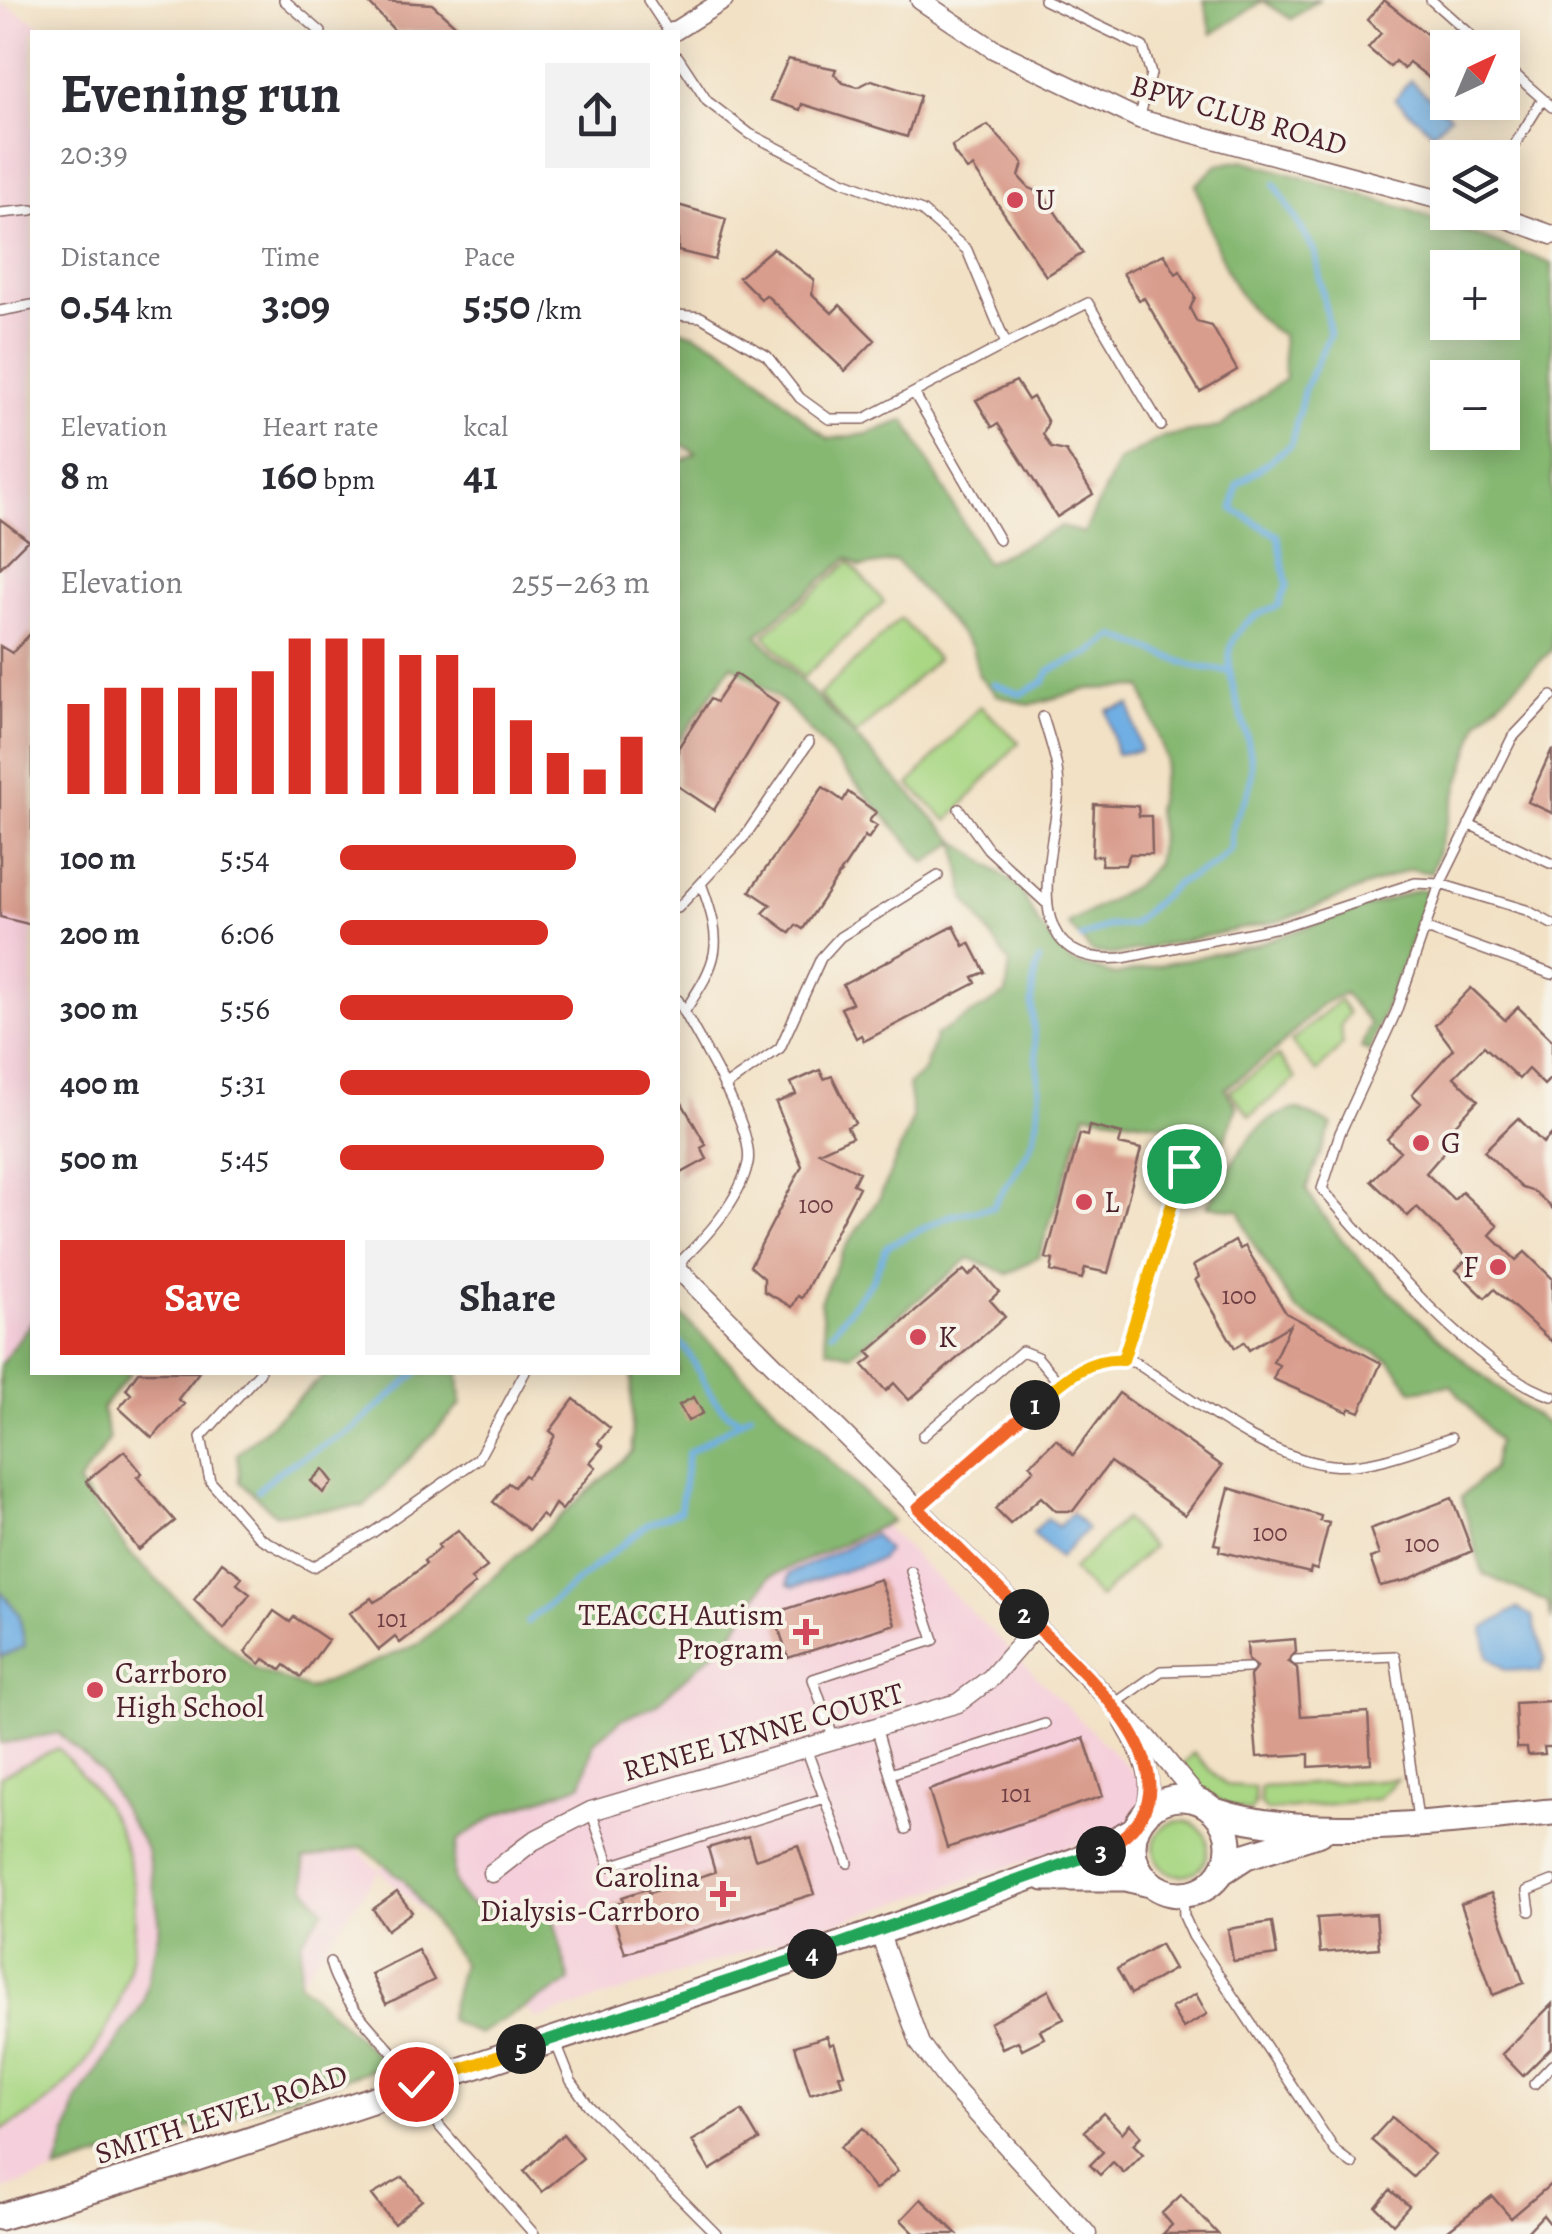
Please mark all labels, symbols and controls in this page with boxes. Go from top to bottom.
north arrow [1430,30,1520,120]
map controls [1430,30,1520,450]
text: Evening run [60,56,341,131]
button: share [545,63,650,168]
street label: BPW CLUB ROAD [1126,65,1352,165]
text: 20:39 [60,131,128,175]
button: layers [1430,140,1520,230]
place label: U [1035,180,1055,220]
marker: U [1004,189,1026,211]
text: Distance [60,238,160,276]
text: Time [262,238,320,276]
text: Pace [463,238,515,276]
button: + [1430,250,1520,340]
text: 0.54 [60,276,130,333]
text: 3:09 [262,276,330,333]
text: 5:50 [463,276,530,333]
text: km [130,291,173,329]
text: /km [530,291,582,329]
button: − [1430,360,1520,450]
text: Elevation [60,408,167,446]
text: Heart rate [262,408,379,446]
text: kcal [463,408,508,446]
text: 8 [60,446,80,503]
text: 160 [262,446,317,503]
text: 41 [463,446,498,503]
text: m [80,461,109,499]
text: bpm [317,461,375,499]
text: Elevation [60,560,183,604]
text: 255–263 m [512,560,650,604]
text: 100 m [60,836,136,880]
text: 5:54 [220,836,270,880]
text: 200 m [60,911,140,955]
text: 6:06 [220,911,274,955]
text: 300 m [60,986,138,1030]
text: 5:56 [220,986,270,1030]
text: 400 m [60,1061,140,1105]
text: 5:31 [220,1061,266,1105]
place label: G [1441,1123,1461,1163]
pin [1142,1124,1227,1209]
marker: G [1410,1132,1432,1154]
text: 500 m [60,1136,138,1180]
text: 5:45 [220,1136,270,1180]
icon: arrive [1157,1139,1212,1194]
place label: L [1104,1182,1120,1222]
house number: 100 [798,1188,834,1222]
marker: L [1073,1191,1095,1213]
button: Save [60,1240,345,1355]
button: Share [365,1240,650,1355]
place label: F [1463,1247,1478,1287]
marker: F [1487,1256,1509,1278]
house number: 100 [1221,1279,1257,1313]
place label: K [938,1317,957,1357]
marker: K [907,1326,929,1348]
pin: 1 [1010,1380,1060,1430]
text: 1 [1030,1386,1040,1424]
house number: 100 [1252,1516,1288,1550]
house number: 100 [1404,1527,1440,1561]
pin: 2 [999,1589,1049,1639]
place label: TEACCH Autism Program [578,1595,784,1669]
text: 2 [1017,1595,1031,1633]
house number: 101 [377,1602,407,1636]
marker: TEACCH Autism Program [793,1619,819,1645]
place label: Carrboro High School [115,1653,264,1727]
street label: RENEE LYNNE COURT [618,1673,909,1791]
marker: Carrboro High School [84,1679,106,1701]
house number: 101 [1001,1777,1031,1811]
pin: 3 [1076,1826,1126,1876]
text: 3 [1095,1832,1107,1870]
place label: Carolina Dialysis-Carrboro [480,1857,700,1931]
marker: Carolina Dialysis-Carrboro [710,1881,736,1907]
pin: 4 [787,1929,837,1979]
text: 4 [805,1935,819,1973]
pin: 5 [496,2024,546,2074]
text: 5 [515,2030,527,2068]
pin [374,2042,459,2127]
street label: SMITH LEVEL ROAD [90,2054,352,2174]
icon: check [389,2057,444,2112]

